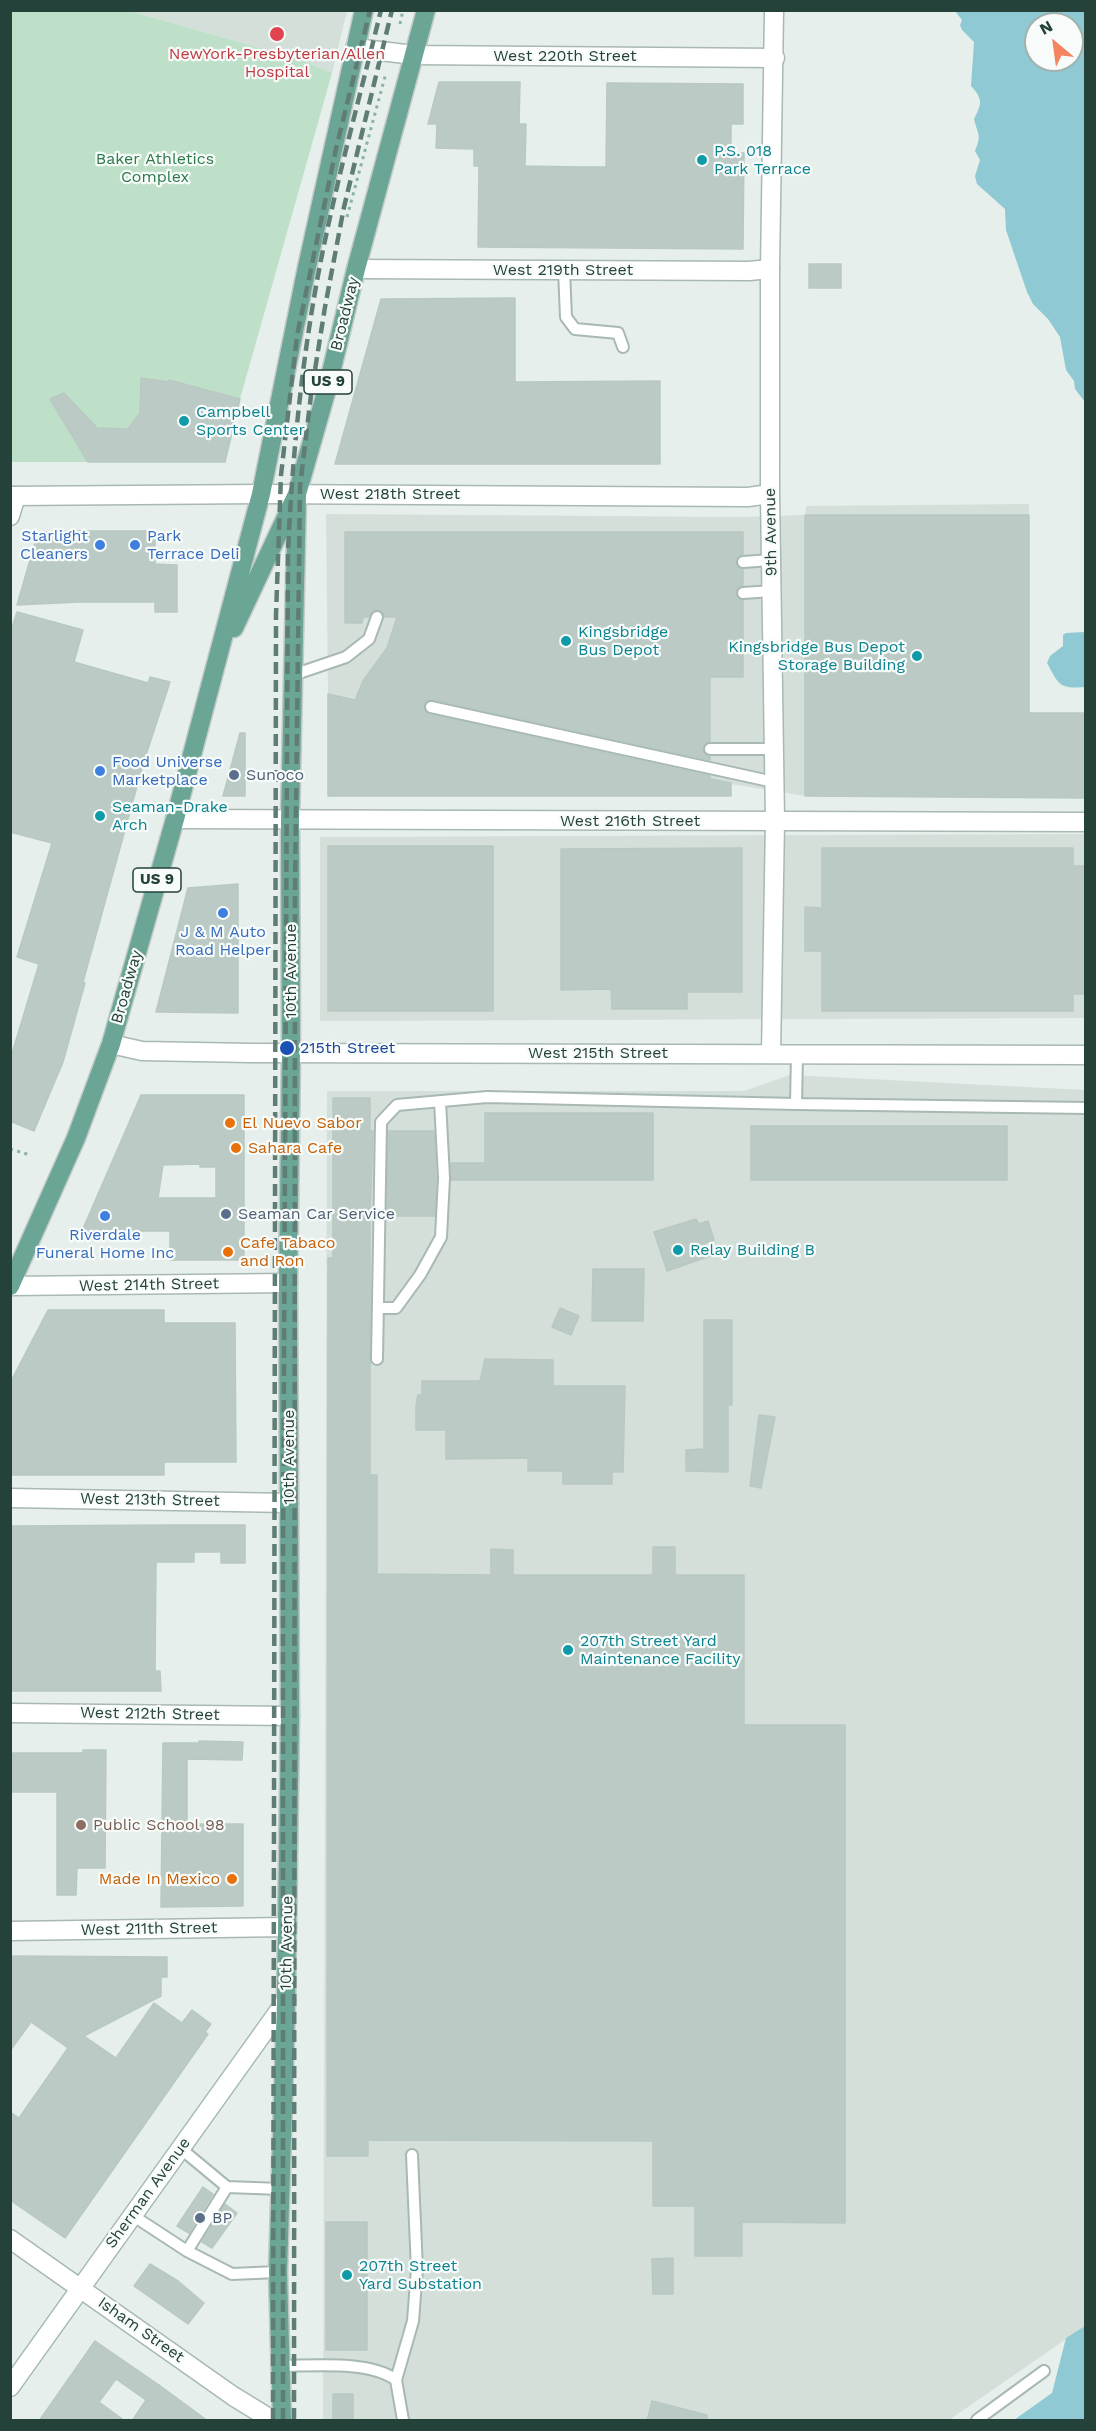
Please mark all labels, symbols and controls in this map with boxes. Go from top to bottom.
north arrow [1024,12,1084,72]
text: N [1036,16,1056,39]
marker: NewYork-Presbyterian/Allen Hospital [268,25,286,43]
place label: NewYork-Presbyterian/Allen Hospital [169,44,385,82]
street label: West 220th Street [493,46,637,66]
place label: P.S. 018 Park Terrace [714,141,811,179]
park label: Baker Athletics Complex [96,149,214,187]
marker: P.S. 018 Park Terrace [695,153,709,167]
street label: West 219th Street [493,260,633,280]
street label: Broadway [327,275,363,353]
road number: US 9 [304,370,352,394]
place label: Campbell Sports Center [196,402,305,440]
marker: Campbell Sports Center [177,414,191,428]
street label: West 218th Street [320,484,460,504]
street label: 9th Avenue [761,488,781,576]
place label: Starlight Cleaners [20,526,88,564]
place label: Park Terrace Deli [147,526,240,564]
marker: Starlight Cleaners [93,538,107,552]
marker: Park Terrace Deli [128,538,142,552]
place label: Kingsbridge Bus Depot [578,622,668,660]
marker: Kingsbridge Bus Depot [559,634,573,648]
place label: Kingsbridge Bus Depot Storage Building [728,637,905,675]
marker: Kingsbridge Bus Depot Storage Building [910,649,924,663]
place label: Food Universe Marketplace [112,752,222,790]
marker: Food Universe Marketplace [93,764,107,778]
place label: Sunoco [246,765,304,785]
marker: Sunoco [227,768,241,782]
place label: Seaman-Drake Arch [112,797,228,835]
marker: Seaman-Drake Arch [93,809,107,823]
street label: West 216th Street [560,811,700,831]
road number: US 9 [133,868,181,892]
marker: J & M Auto Road Helper [216,906,230,920]
place label: J & M Auto Road Helper [175,922,271,960]
street label: 10th Avenue [281,924,301,1018]
street label: Broadway [107,948,147,1026]
place label: 215th Street [300,1038,395,1058]
marker: 215th Street [278,1039,296,1057]
street label: West 215th Street [528,1043,668,1063]
place label: El Nuevo Sabor [242,1113,362,1133]
marker: El Nuevo Sabor [223,1116,237,1130]
place label: Sahara Cafe [248,1138,342,1158]
marker: Sahara Cafe [229,1141,243,1155]
place label: Seaman Car Service [238,1204,395,1224]
marker: Seaman Car Service [219,1207,233,1221]
marker: Riverdale Funeral Home Inc [98,1209,112,1223]
place label: Riverdale Funeral Home Inc [36,1225,174,1263]
place label: Cafe Tabaco and Ron [240,1233,335,1271]
place label: Relay Building B [690,1240,815,1260]
marker: Relay Building B [671,1243,685,1257]
marker: Cafe Tabaco and Ron [221,1245,235,1259]
street label: West 214th Street [79,1274,219,1296]
street label: 10th Avenue [279,1410,299,1504]
street label: West 213th Street [80,1489,220,1511]
place label: 207th Street Yard Maintenance Facility [580,1631,740,1669]
marker: 207th Street Yard Maintenance Facility [561,1643,575,1657]
street label: West 212th Street [80,1703,220,1725]
place label: Public School 98 [93,1815,225,1835]
marker: Public School 98 [74,1818,88,1832]
place label: Made In Mexico [99,1869,220,1889]
marker: Made In Mexico [225,1872,239,1886]
street label: 10th Avenue [277,1895,297,1991]
street label: West 211th Street [80,1918,218,1940]
street label: Sherman Avenue [101,2134,195,2252]
place label: BP [212,2208,232,2228]
marker: BP [193,2211,207,2225]
place label: 207th Street Yard Substation [359,2256,482,2294]
marker: 207th Street Yard Substation [340,2268,354,2282]
street label: Isham Street [94,2293,188,2367]

